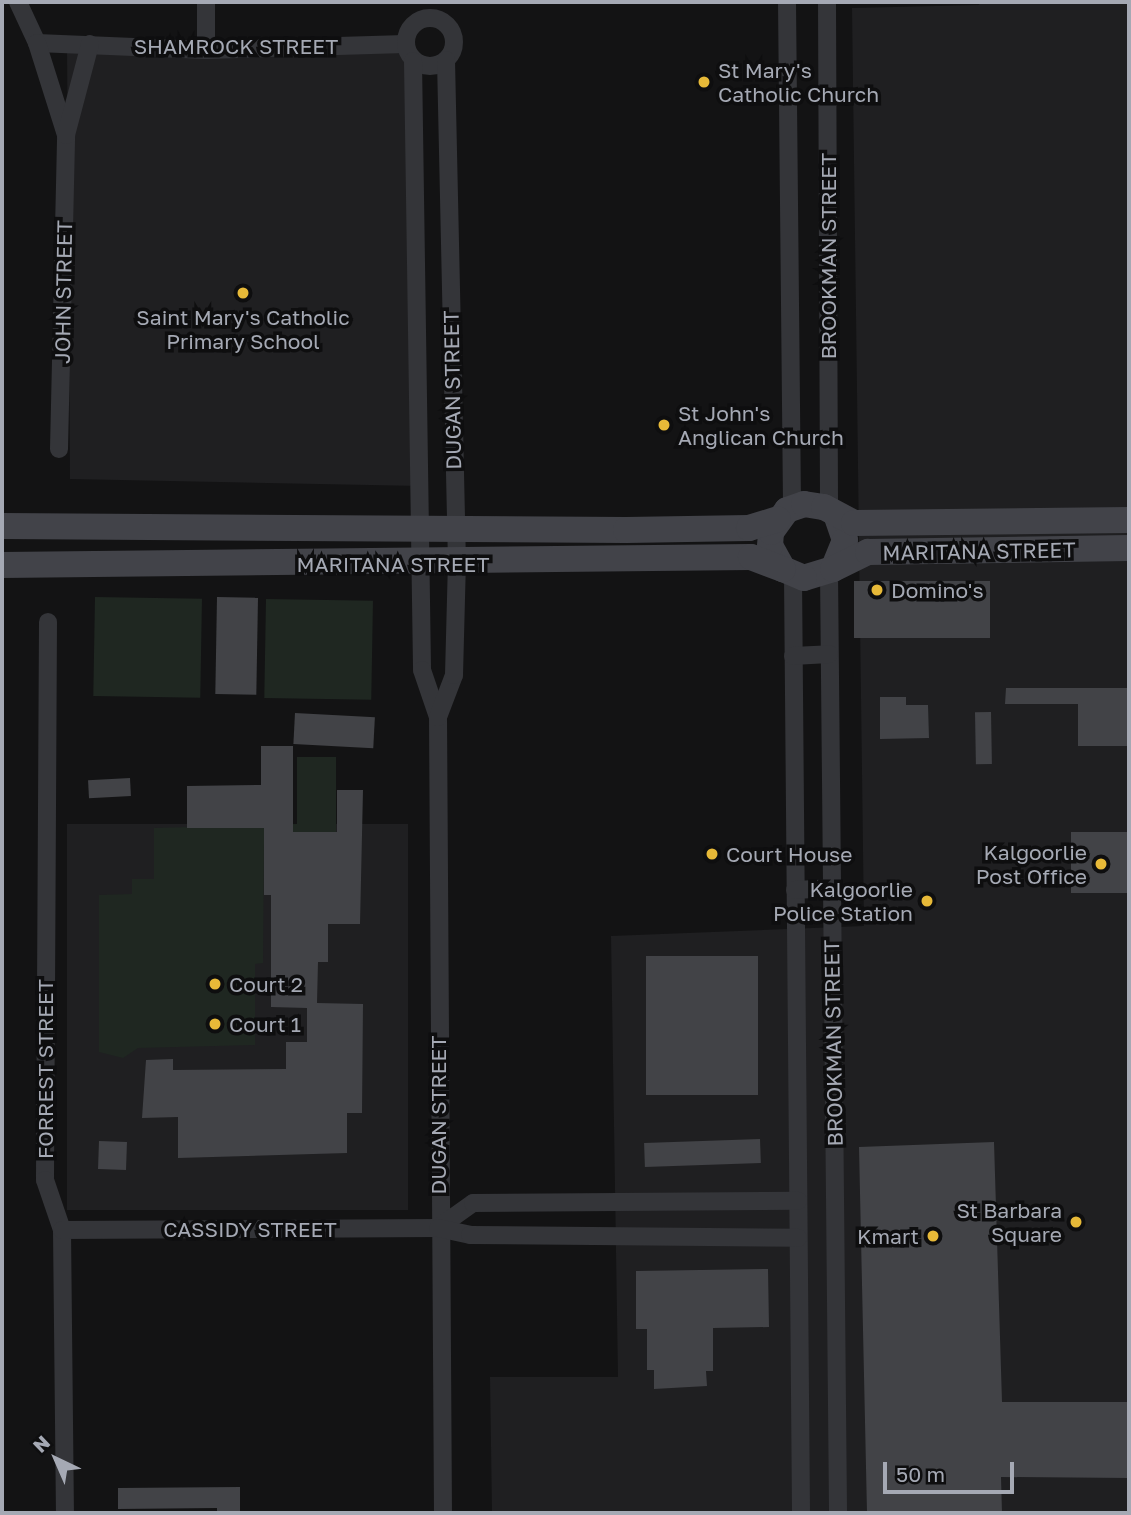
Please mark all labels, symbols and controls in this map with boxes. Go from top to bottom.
street label: SHAMROCK STREET [134,33,338,59]
place label: St Mary's Catholic Church [718,57,879,107]
marker: St Mary's Catholic Church [696,74,712,90]
street label: BROOKMAN STREET [815,153,841,359]
street label: JOHN STREET [49,220,77,364]
marker: Saint Mary's Catholic Primary School [235,285,251,301]
place label: Saint Mary's Catholic Primary School [136,304,350,354]
street label: DUGAN STREET [438,310,466,470]
place label: St John's Anglican Church [678,400,844,450]
marker: St John's Anglican Church [656,417,672,433]
street label: MARITANA STREET [882,537,1076,565]
street label: MARITANA STREET [296,551,490,577]
place label: Domino's [891,577,984,603]
marker: Domino's [869,582,885,598]
place label: Kalgoorlie Post Office [976,839,1087,889]
place label: Court House [726,841,852,867]
marker: Court House [704,846,720,862]
marker: Kalgoorlie Post Office [1093,856,1109,872]
place label: Kalgoorlie Police Station [773,876,913,926]
marker: Kalgoorlie Police Station [919,893,935,909]
street label: BROOKMAN STREET [819,939,847,1147]
place label: Court 2 [229,971,303,997]
marker: Court 2 [207,976,223,992]
street label: FORREST STREET [32,979,58,1159]
place label: Court 1 [229,1011,301,1037]
marker: Court 1 [207,1016,223,1032]
street label: DUGAN STREET [425,1035,451,1195]
place label: St Barbara Square [957,1197,1062,1247]
marker: St Barbara Square [1068,1214,1084,1230]
street label: CASSIDY STREET [163,1216,337,1242]
place label: Kmart [857,1223,919,1249]
marker: Kmart [925,1228,941,1244]
north arrow [21,1424,91,1494]
text: N [28,1430,54,1457]
scale bar [886,1448,1017,1492]
text: 50 m [896,1461,945,1487]

